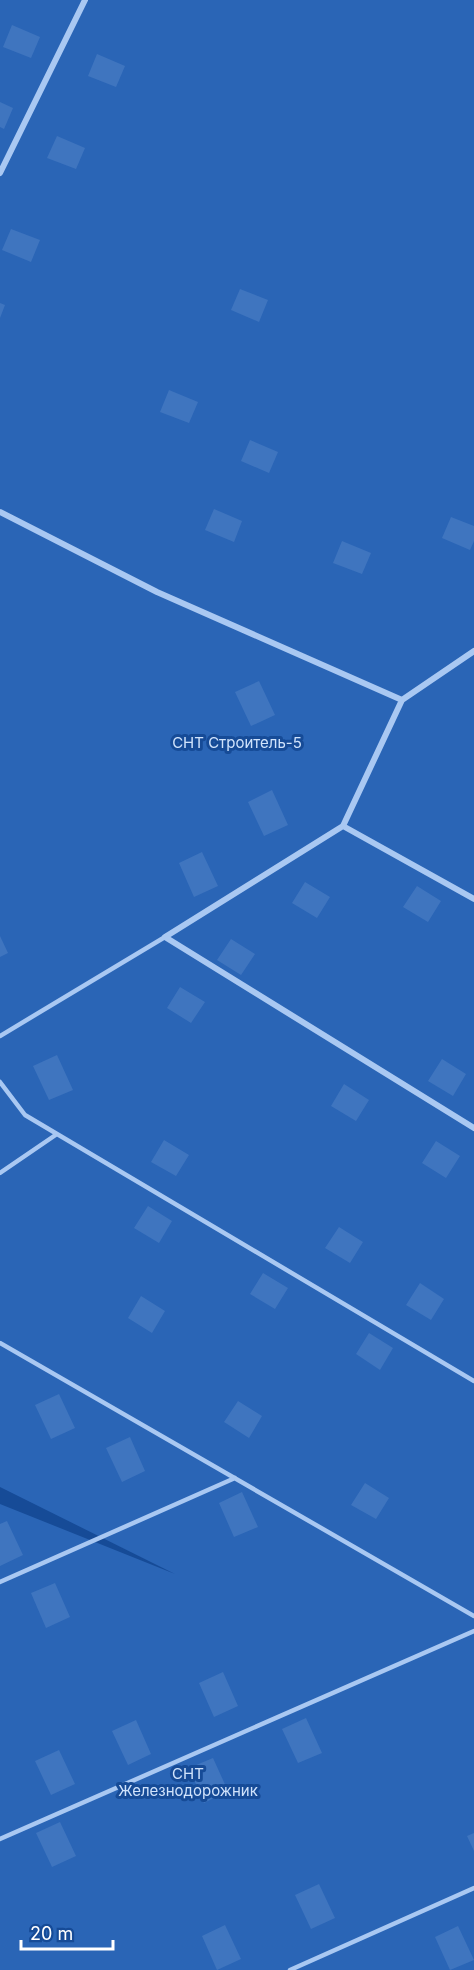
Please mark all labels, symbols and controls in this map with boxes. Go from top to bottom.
park label: СНТ Строитель-5 [172,733,302,752]
park label: СНТ Железнодорожник [118,1764,258,1800]
scale bar [21,1913,112,1951]
text: 20 m [30,1923,73,1944]

